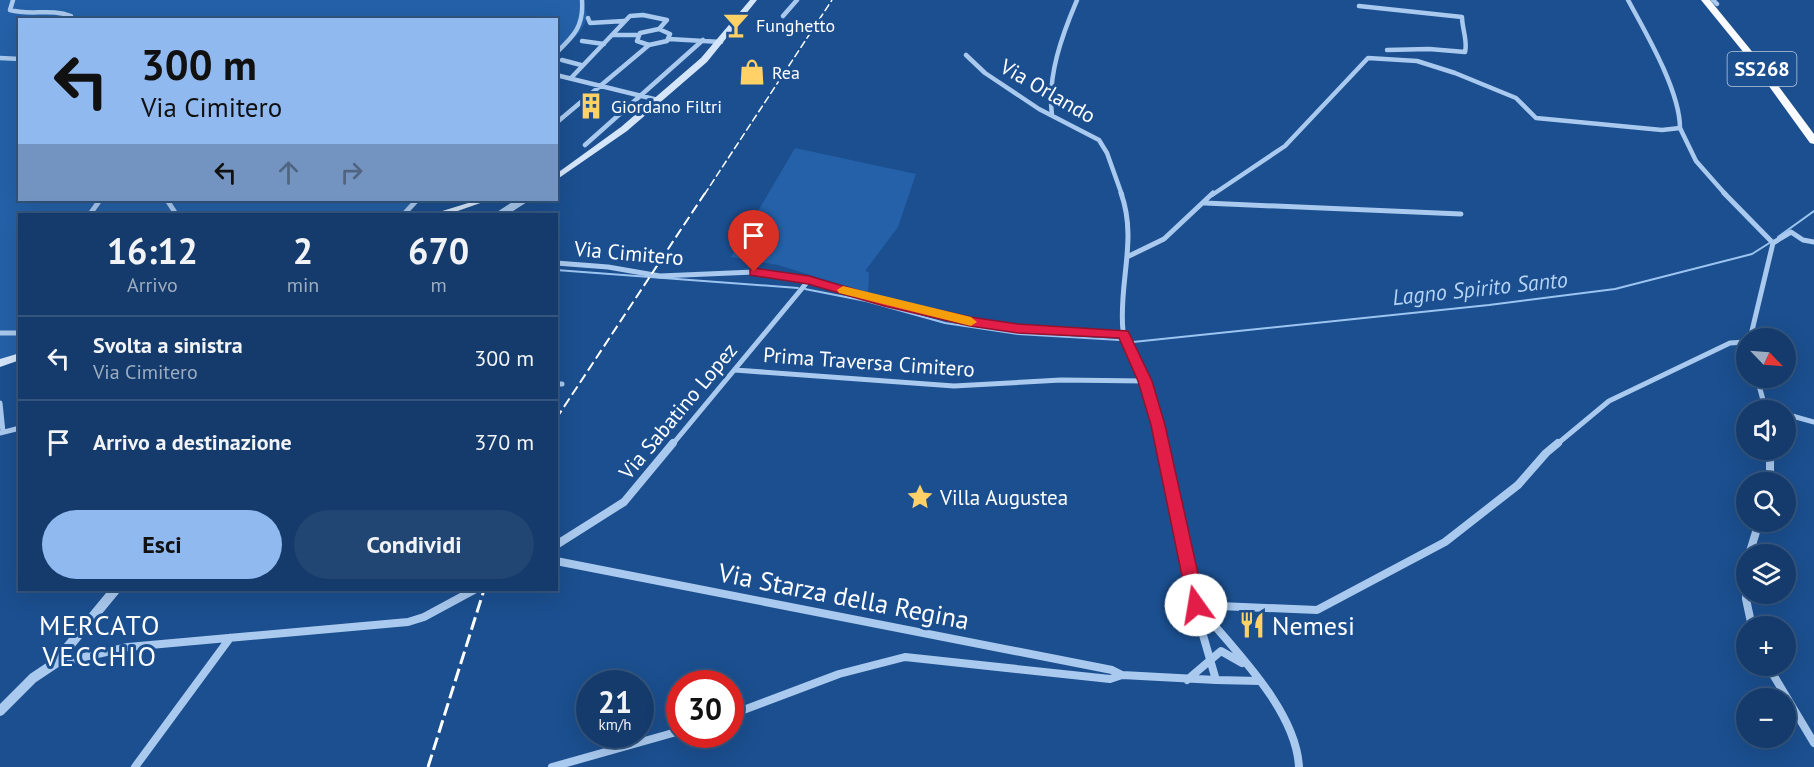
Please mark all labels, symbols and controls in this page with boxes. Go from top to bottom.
bar icon: Funghetto [721,10,751,40]
place label: Funghetto [756,14,835,37]
text: 300 m [141,37,257,92]
icon: left [42,42,120,120]
street label: Via Orlando [995,52,1101,129]
road number: SS268 [1728,52,1796,86]
shop icon: Rea [737,57,767,87]
place label: Rea [772,61,800,84]
text: Via Cimitero [141,90,282,124]
building icon: Giordano Filtri [576,91,606,121]
place label: Giordano Filtri [611,95,722,118]
icon: left [209,156,242,189]
icon: ahead [272,156,305,189]
icon: right [335,156,368,189]
pin [728,210,779,272]
icon: arrive [737,219,770,252]
text: 16:12 [107,227,198,274]
text: 2 [293,227,313,274]
text: 670 [408,227,469,274]
street label: Via Cimitero [572,235,685,271]
water label: Lagno Spirito Santo [1391,265,1569,311]
text: Arrivo [127,272,178,298]
text: min [287,272,319,298]
text: m [431,272,447,298]
north arrow [1736,328,1796,388]
map controls [1736,328,1796,748]
text: Svolta a sinistra [93,331,243,359]
street label: Via Sabatino Lopez [612,337,743,486]
street label: Prima Traversa Cimitero [762,341,976,383]
icon: left [42,342,75,375]
text: 300 m [474,344,534,372]
text: Via Cimitero [93,359,198,385]
button: sound [1736,400,1796,460]
icon: arrive [42,426,75,459]
text: Arrivo a destinazione [93,428,292,456]
text: 370 m [474,428,534,456]
button: search [1736,472,1796,532]
place icon: Villa Augustea [905,482,935,512]
place label: Villa Augustea [939,484,1068,511]
button: Esci [42,510,282,579]
button: Condividi [294,510,534,579]
button: layers [1736,544,1796,604]
street label: Via Starza della Regina [715,555,972,637]
position arrow [1164,573,1228,637]
district label: MERCATO VECCHIO [39,608,161,673]
place label: Nemesi [1272,609,1355,642]
restaurant icon: Nemesi [1237,610,1267,640]
button: + [1736,616,1796,676]
speed limit sign: 30 [666,670,744,748]
text: 21 [598,682,632,721]
button: − [1736,688,1796,748]
text: km/h [599,715,631,734]

